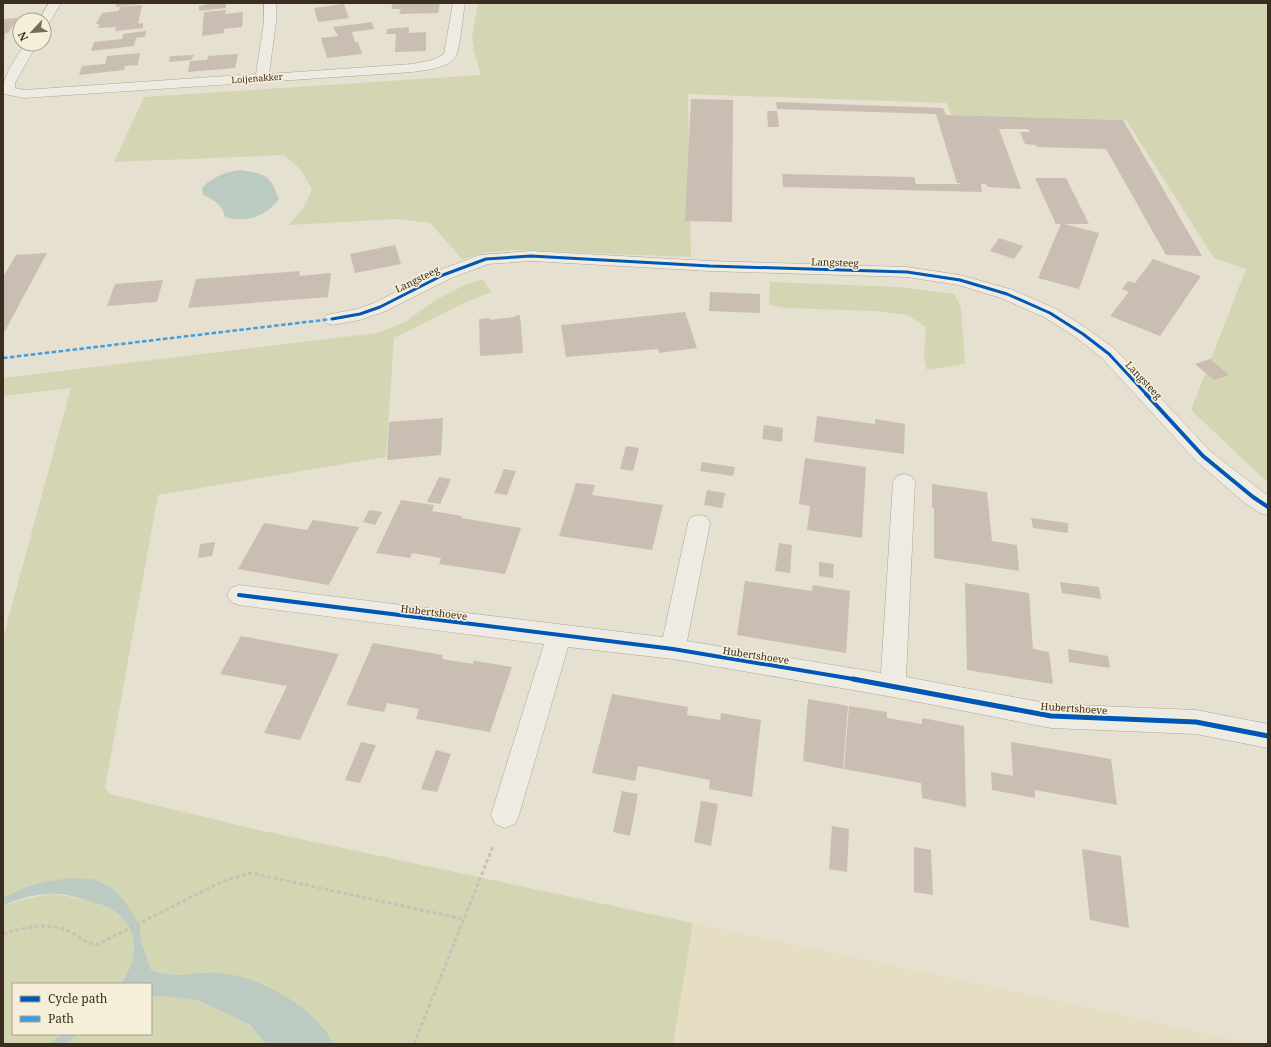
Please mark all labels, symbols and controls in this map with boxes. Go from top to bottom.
north arrow [12,12,52,52]
text: N [14,29,31,44]
street label: Loijenakker [231,70,284,86]
street label: Langsteeg [811,254,860,270]
street label: Langsteeg [392,262,442,296]
street label: Langsteeg [1123,358,1166,403]
street label: Hubertshoeve [400,601,468,623]
street label: Hubertshoeve [722,643,790,667]
street label: Hubertshoeve [1040,699,1108,717]
legend [12,983,152,1035]
text: Cycle path [48,990,108,1007]
text: Path [48,1010,74,1027]

